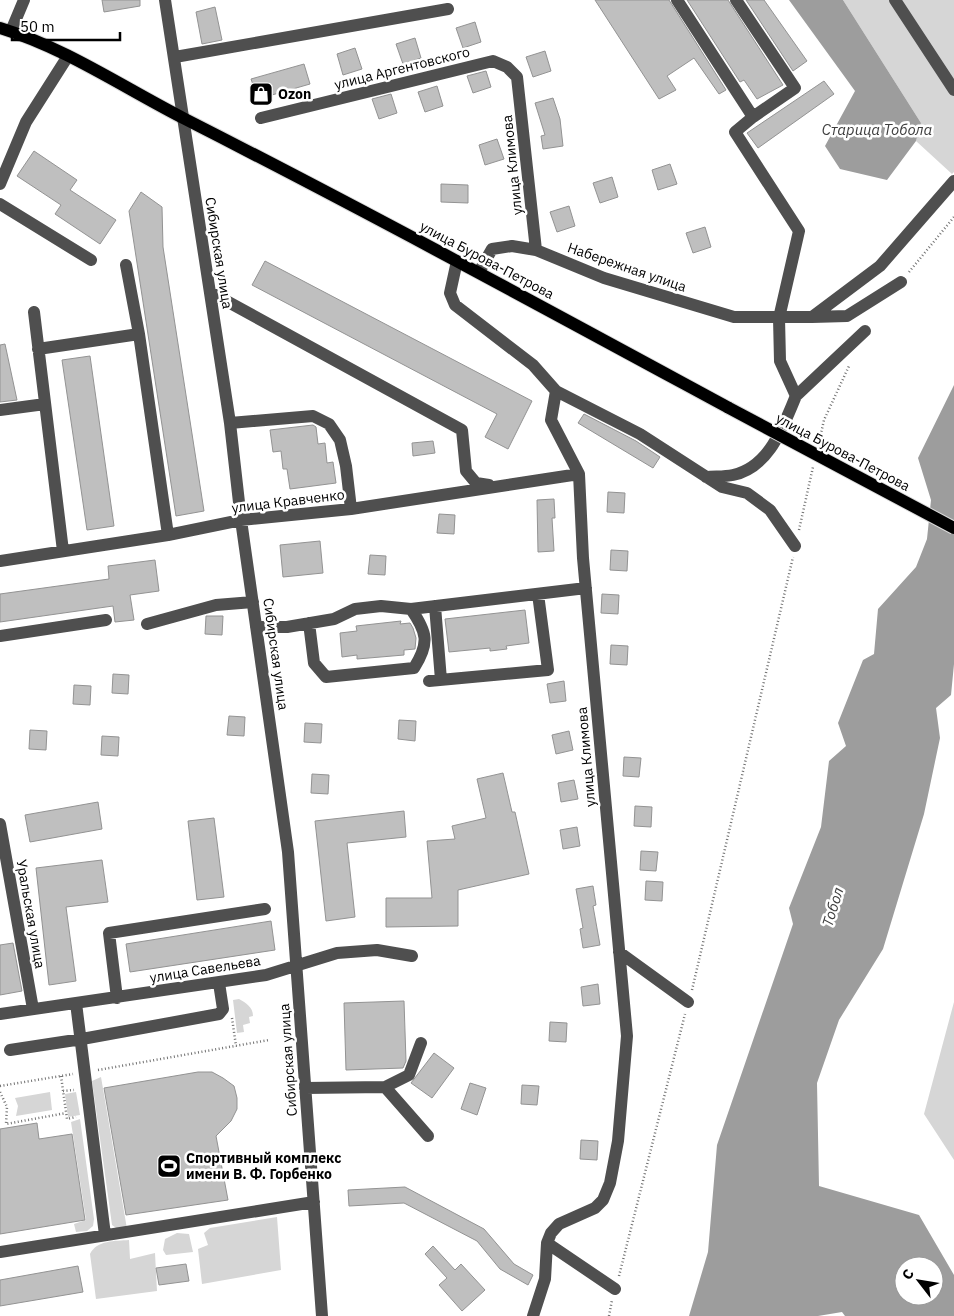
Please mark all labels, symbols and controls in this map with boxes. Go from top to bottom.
scale bar [12,10,120,42]
text: 50 m [20,17,55,36]
street label: улица Аргентовского [332,42,472,94]
shop icon: Ozon [248,81,274,107]
place label: Ozon [278,85,311,103]
street label: улица Климова [498,114,526,216]
water label: Старица Тобола [822,120,933,139]
street label: Сибирская улица [201,196,237,311]
street label: улица Бурова-Петрова [417,217,558,303]
street label: Набережная улица [565,238,689,296]
street label: улица Бурова-Петрова [773,409,914,495]
street label: улица Кравченко [231,485,346,517]
street label: Сибирская улица [259,597,293,712]
street label: улица Климова [573,706,599,808]
street label: Уральская улица [13,858,50,970]
water label: Тобол [818,885,847,929]
street label: улица Савельева [148,951,262,987]
street label: Сибирская улица [275,1003,301,1117]
place label: Спортивный комплекс имени В. Ф. Горбенко [186,1149,341,1183]
sports icon: Спортивный комплекс имени В. Ф. Горбенко [156,1153,182,1179]
north arrow [894,1256,944,1306]
text: С [898,1266,918,1283]

